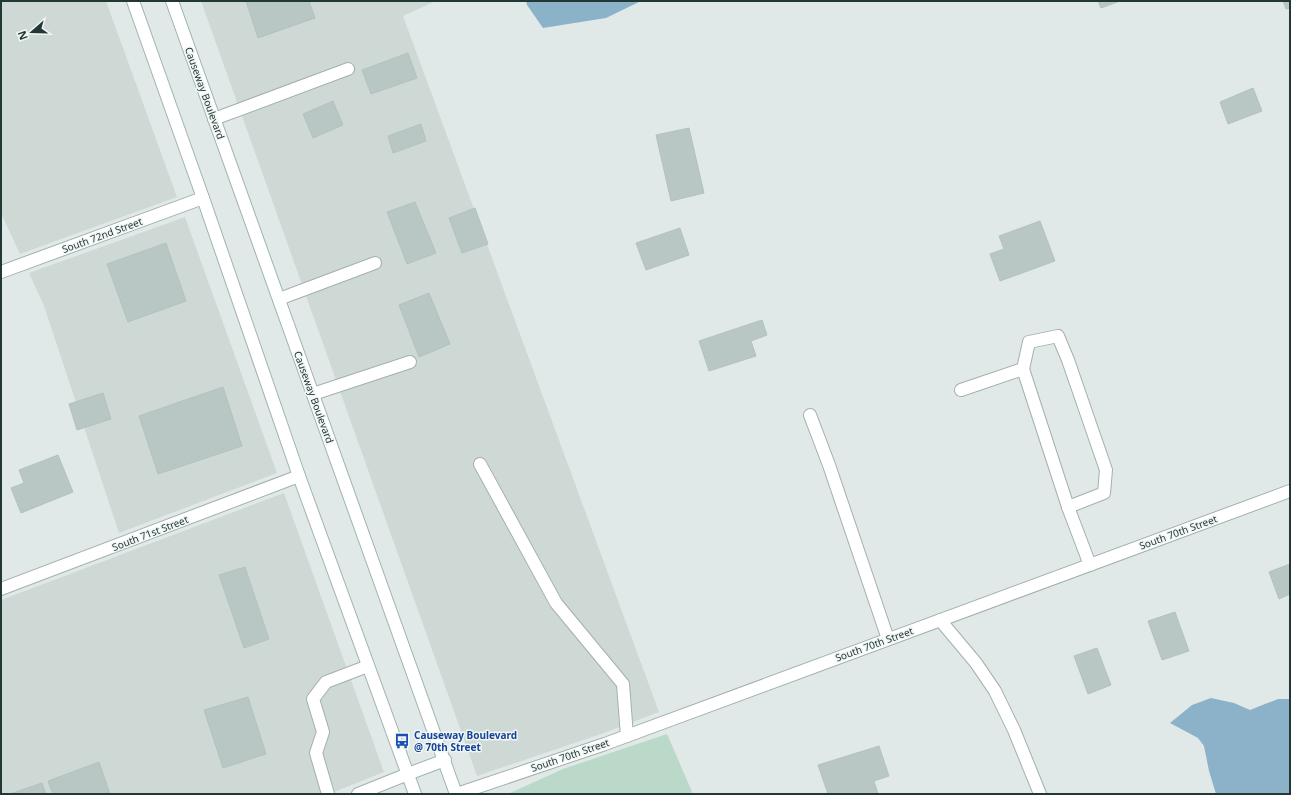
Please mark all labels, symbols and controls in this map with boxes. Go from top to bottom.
north arrow [12,12,52,52]
text: N [14,29,31,42]
street label: Causeway Boulevard [182,45,228,141]
street label: South 72nd Street [60,214,144,256]
street label: Causeway Boulevard [291,349,337,445]
street label: South 70th Street [1137,511,1219,553]
street label: South 71st Street [110,512,190,554]
street label: South 70th Street [833,623,915,665]
place label: Causeway Boulevard @ 70th Street [414,728,517,754]
bus stop icon: Causeway Boulevard @ 70th Street [393,732,411,750]
street label: South 70th Street [529,735,611,775]

